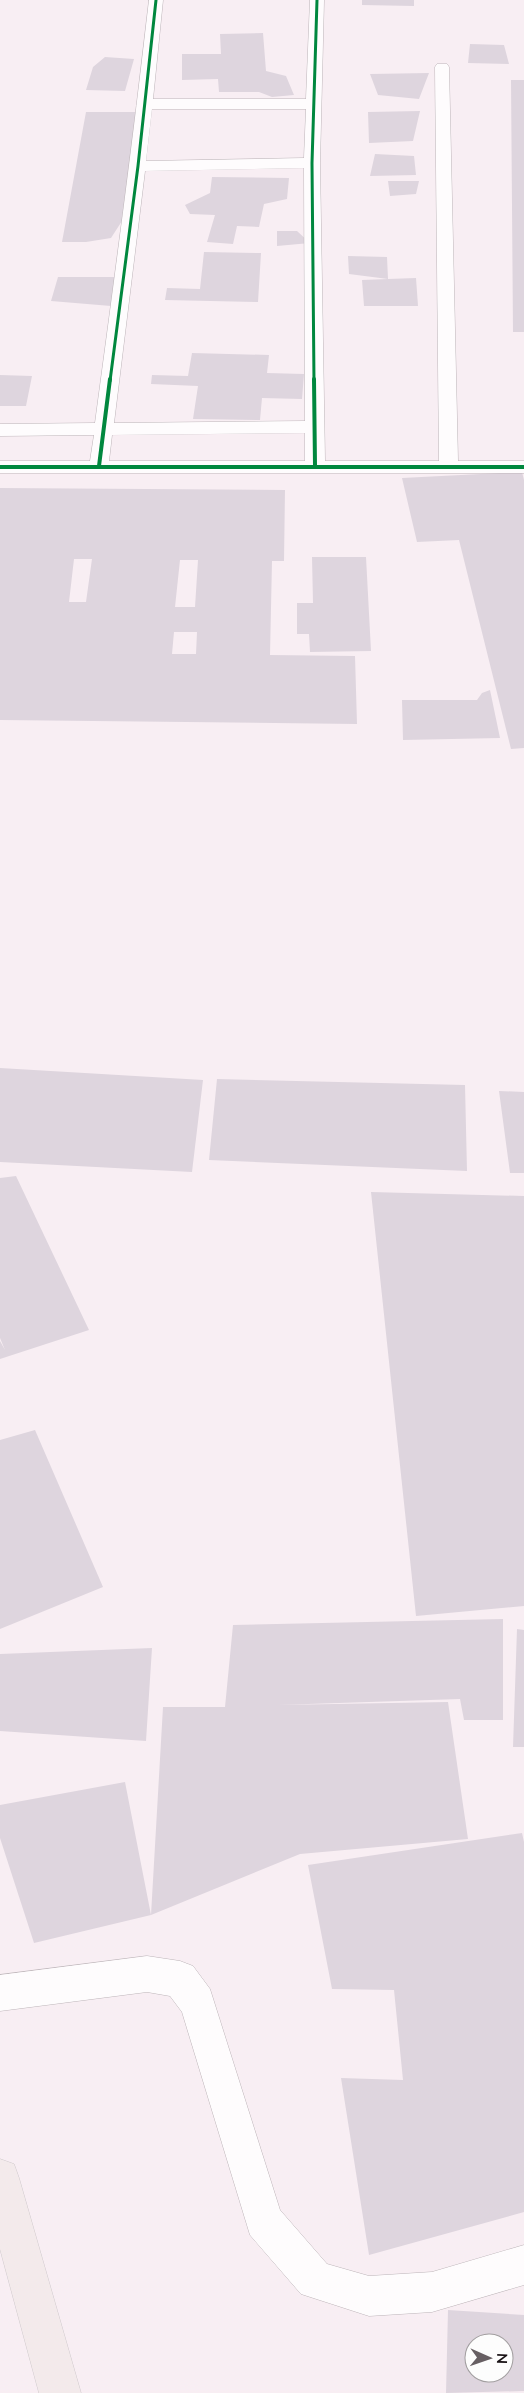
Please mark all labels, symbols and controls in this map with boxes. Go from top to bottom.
north arrow [464,2333,514,2383]
text: N [494,2353,511,2364]

